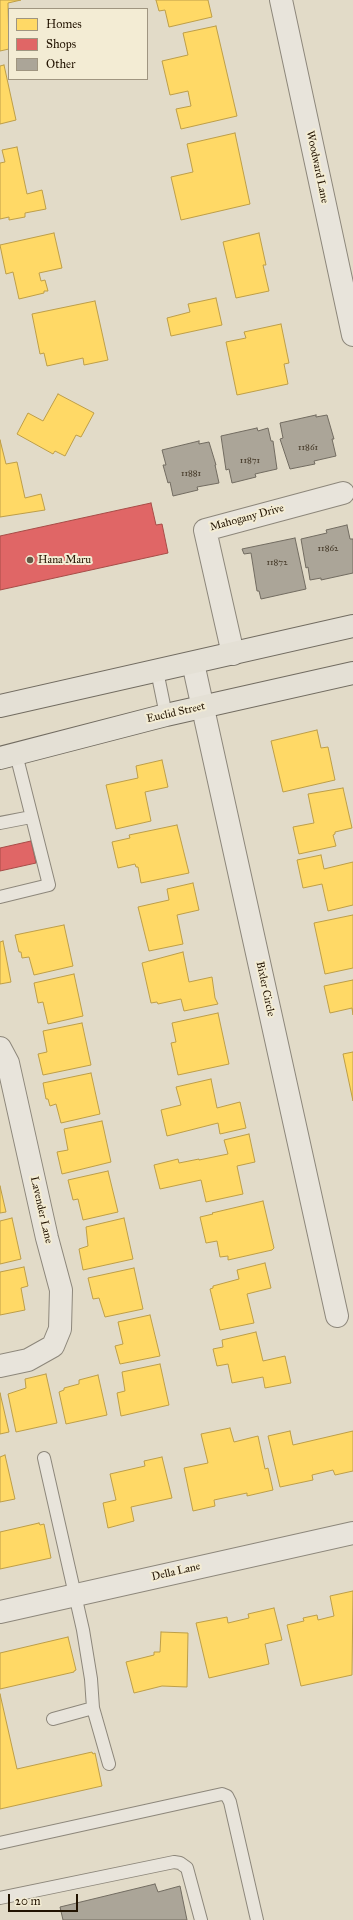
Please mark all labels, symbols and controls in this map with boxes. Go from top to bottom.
legend [8,8,148,80]
text: Homes [46,17,82,31]
text: Shops [46,37,76,51]
text: Other [46,57,76,71]
street label: Woodward Lane [303,130,331,204]
house number: 11861 [298,443,318,453]
house number: 11871 [240,456,260,466]
house number: 11881 [181,469,201,479]
street label: Mahogany Drive [209,502,285,534]
house number: 11862 [318,544,338,554]
place label: Hana Maru [38,553,91,567]
marker: Hana Maru [25,555,35,565]
house number: 11872 [266,558,288,568]
street label: Euclid Street [146,700,206,726]
street label: Bixler Circle [253,960,277,1018]
street label: Lavender Lane [27,1175,55,1245]
street label: Della Lane [150,1560,202,1584]
scale bar [10,1886,80,1912]
text: 20 m [15,1894,41,1908]

